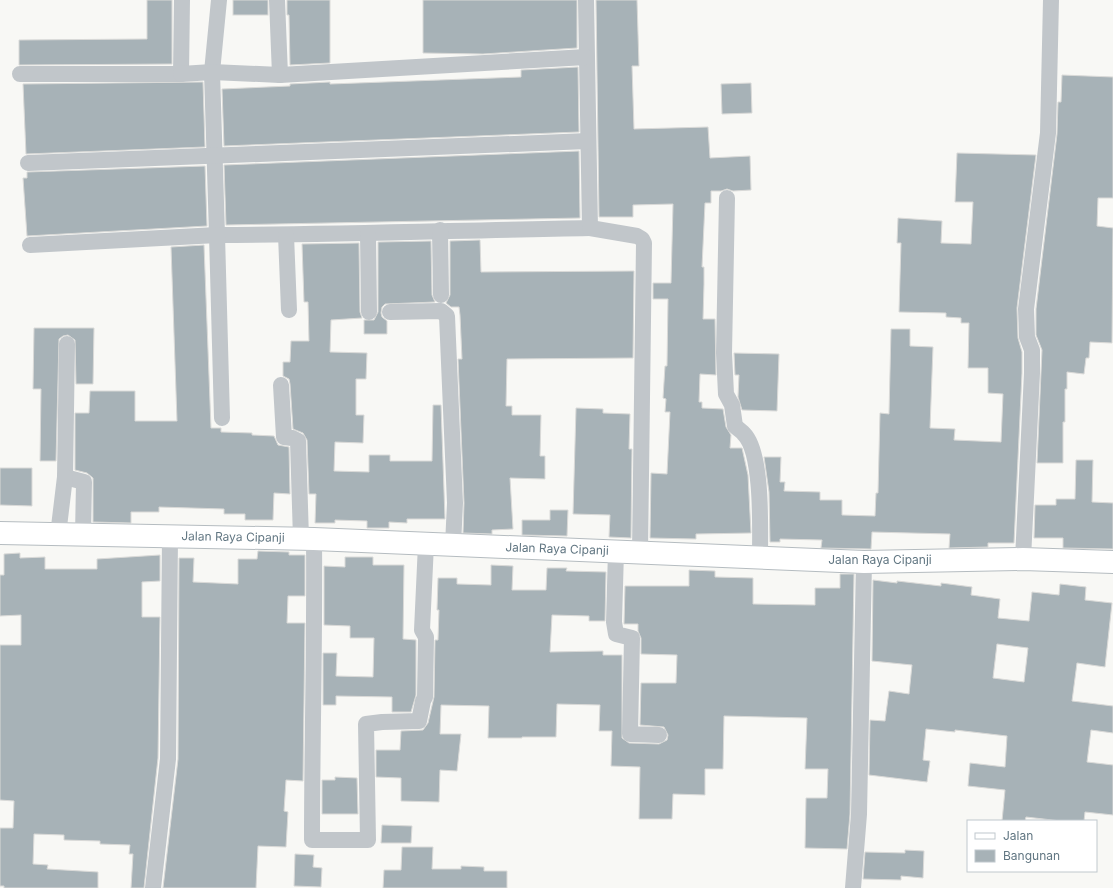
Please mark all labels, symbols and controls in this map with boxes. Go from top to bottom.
street label: Jalan Raya Cipanji [181,528,285,545]
street label: Jalan Raya Cipanji [505,539,609,558]
street label: Jalan Raya Cipanji [828,552,932,567]
legend [967,820,1097,872]
text: Jalan [1003,828,1033,843]
text: Bangunan [1003,848,1060,863]

